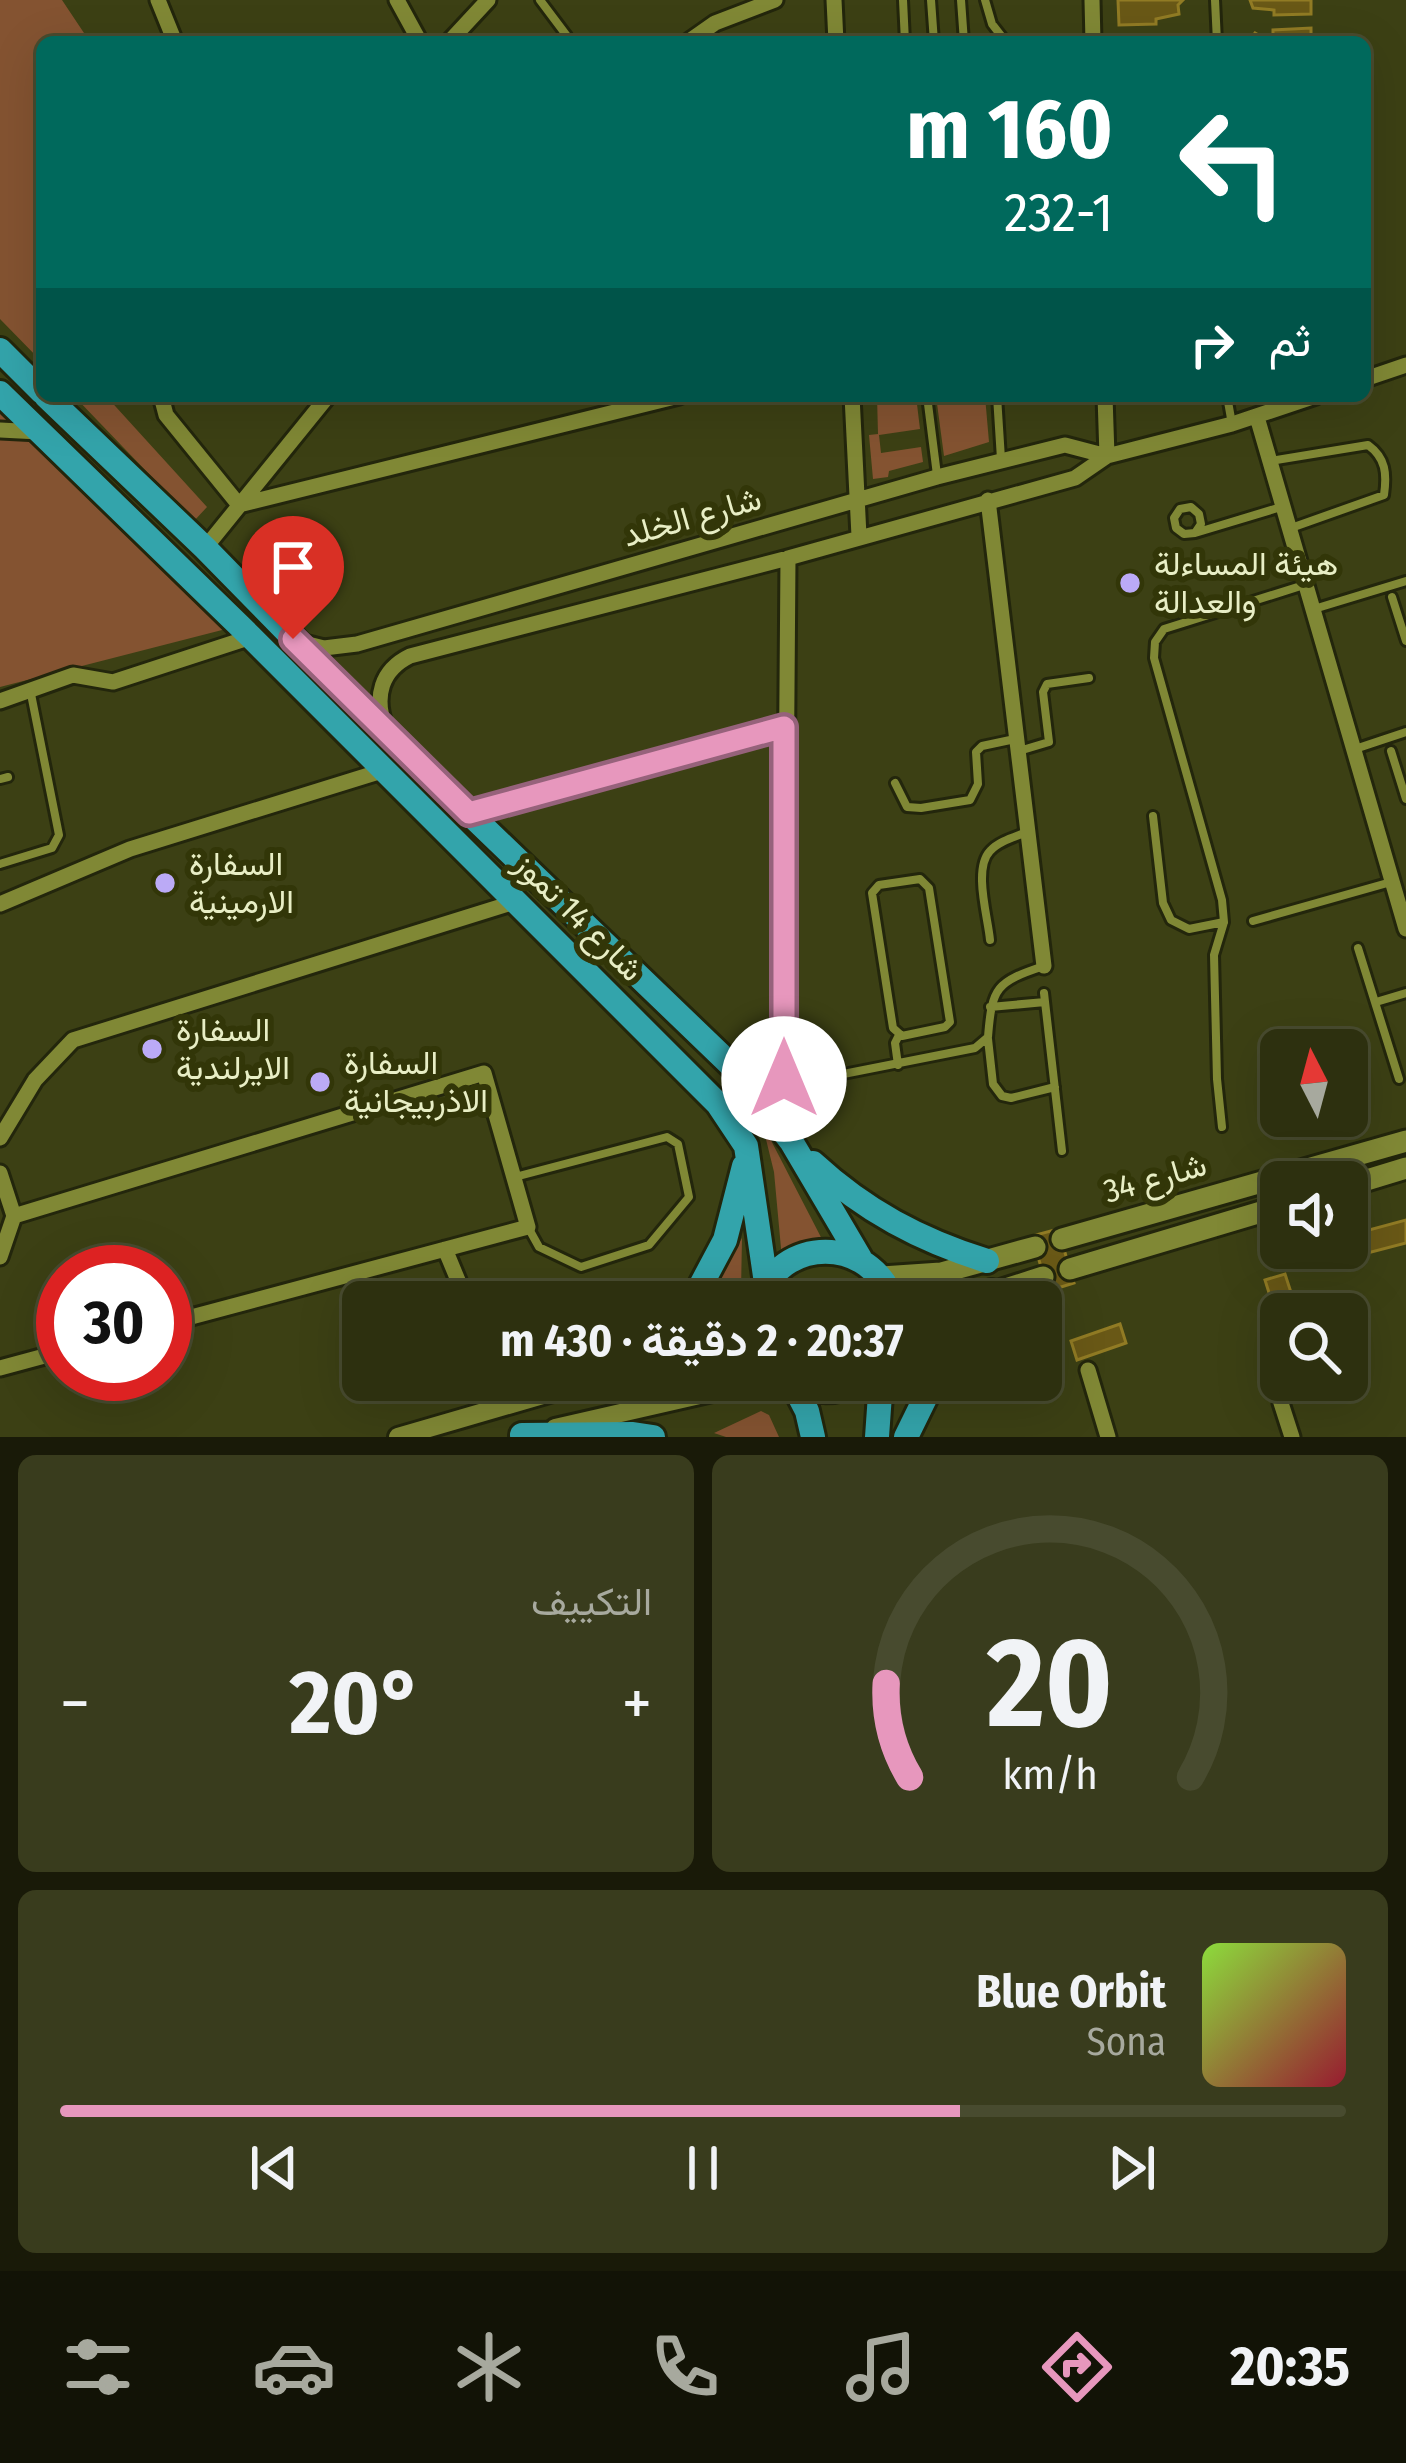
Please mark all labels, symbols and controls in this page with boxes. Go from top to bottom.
text: 160 m [906,79,1113,180]
icon: left [1155,84,1311,240]
text: 232-1 [1004,181,1113,245]
icon: right [1179,312,1245,378]
text: ثم [1269,314,1311,368]
street label: شارع الخلد [618,478,766,558]
pin [242,516,344,639]
icon: arrive [260,534,326,600]
place label: هيئة المساءلة والعدالة [1154,544,1338,622]
marker: هيئة المساءلة والعدالة [1117,570,1143,596]
place label: السفارة الارمينية [189,844,294,922]
street label: شارع 14 تموز [504,844,652,991]
marker: السفارة الارمينية [152,870,178,896]
place label: السفارة الايرلندية [176,1010,290,1088]
position arrow [721,1016,847,1142]
north arrow [1260,1029,1368,1137]
map controls [1260,1029,1368,1401]
marker: السفارة الايرلندية [139,1036,165,1062]
place label: السفارة الاذربيجانية [344,1043,488,1121]
marker: السفارة الاذربيجانية [307,1069,333,1095]
street label: شارع 34 [1099,1144,1211,1214]
button: sound [1260,1161,1368,1269]
speed limit sign: 30 [36,1245,192,1401]
button: search [1260,1293,1368,1401]
text: 20:37 · 2 دقيقة · 430 m [500,1314,904,1368]
text: التكييف [531,1579,652,1625]
text: 20 [986,1609,1113,1759]
text: 20° [289,1649,422,1757]
text: − [60,1664,90,1743]
text: + [622,1664,652,1743]
text: km/h [1002,1748,1098,1799]
text: Blue Orbit [976,1965,1166,2019]
text: Sona [1086,2019,1166,2065]
icon: previous [241,2135,307,2201]
icon: pause [670,2135,736,2201]
icon: next [1099,2135,1165,2201]
icon: filters [56,2325,140,2409]
icon: car [252,2325,336,2409]
icon: climate [447,2325,531,2409]
icon: phone [643,2325,727,2409]
icon: music [839,2325,923,2409]
icon: directions [1035,2325,1119,2409]
text: 20:35 [1230,2335,1350,2399]

